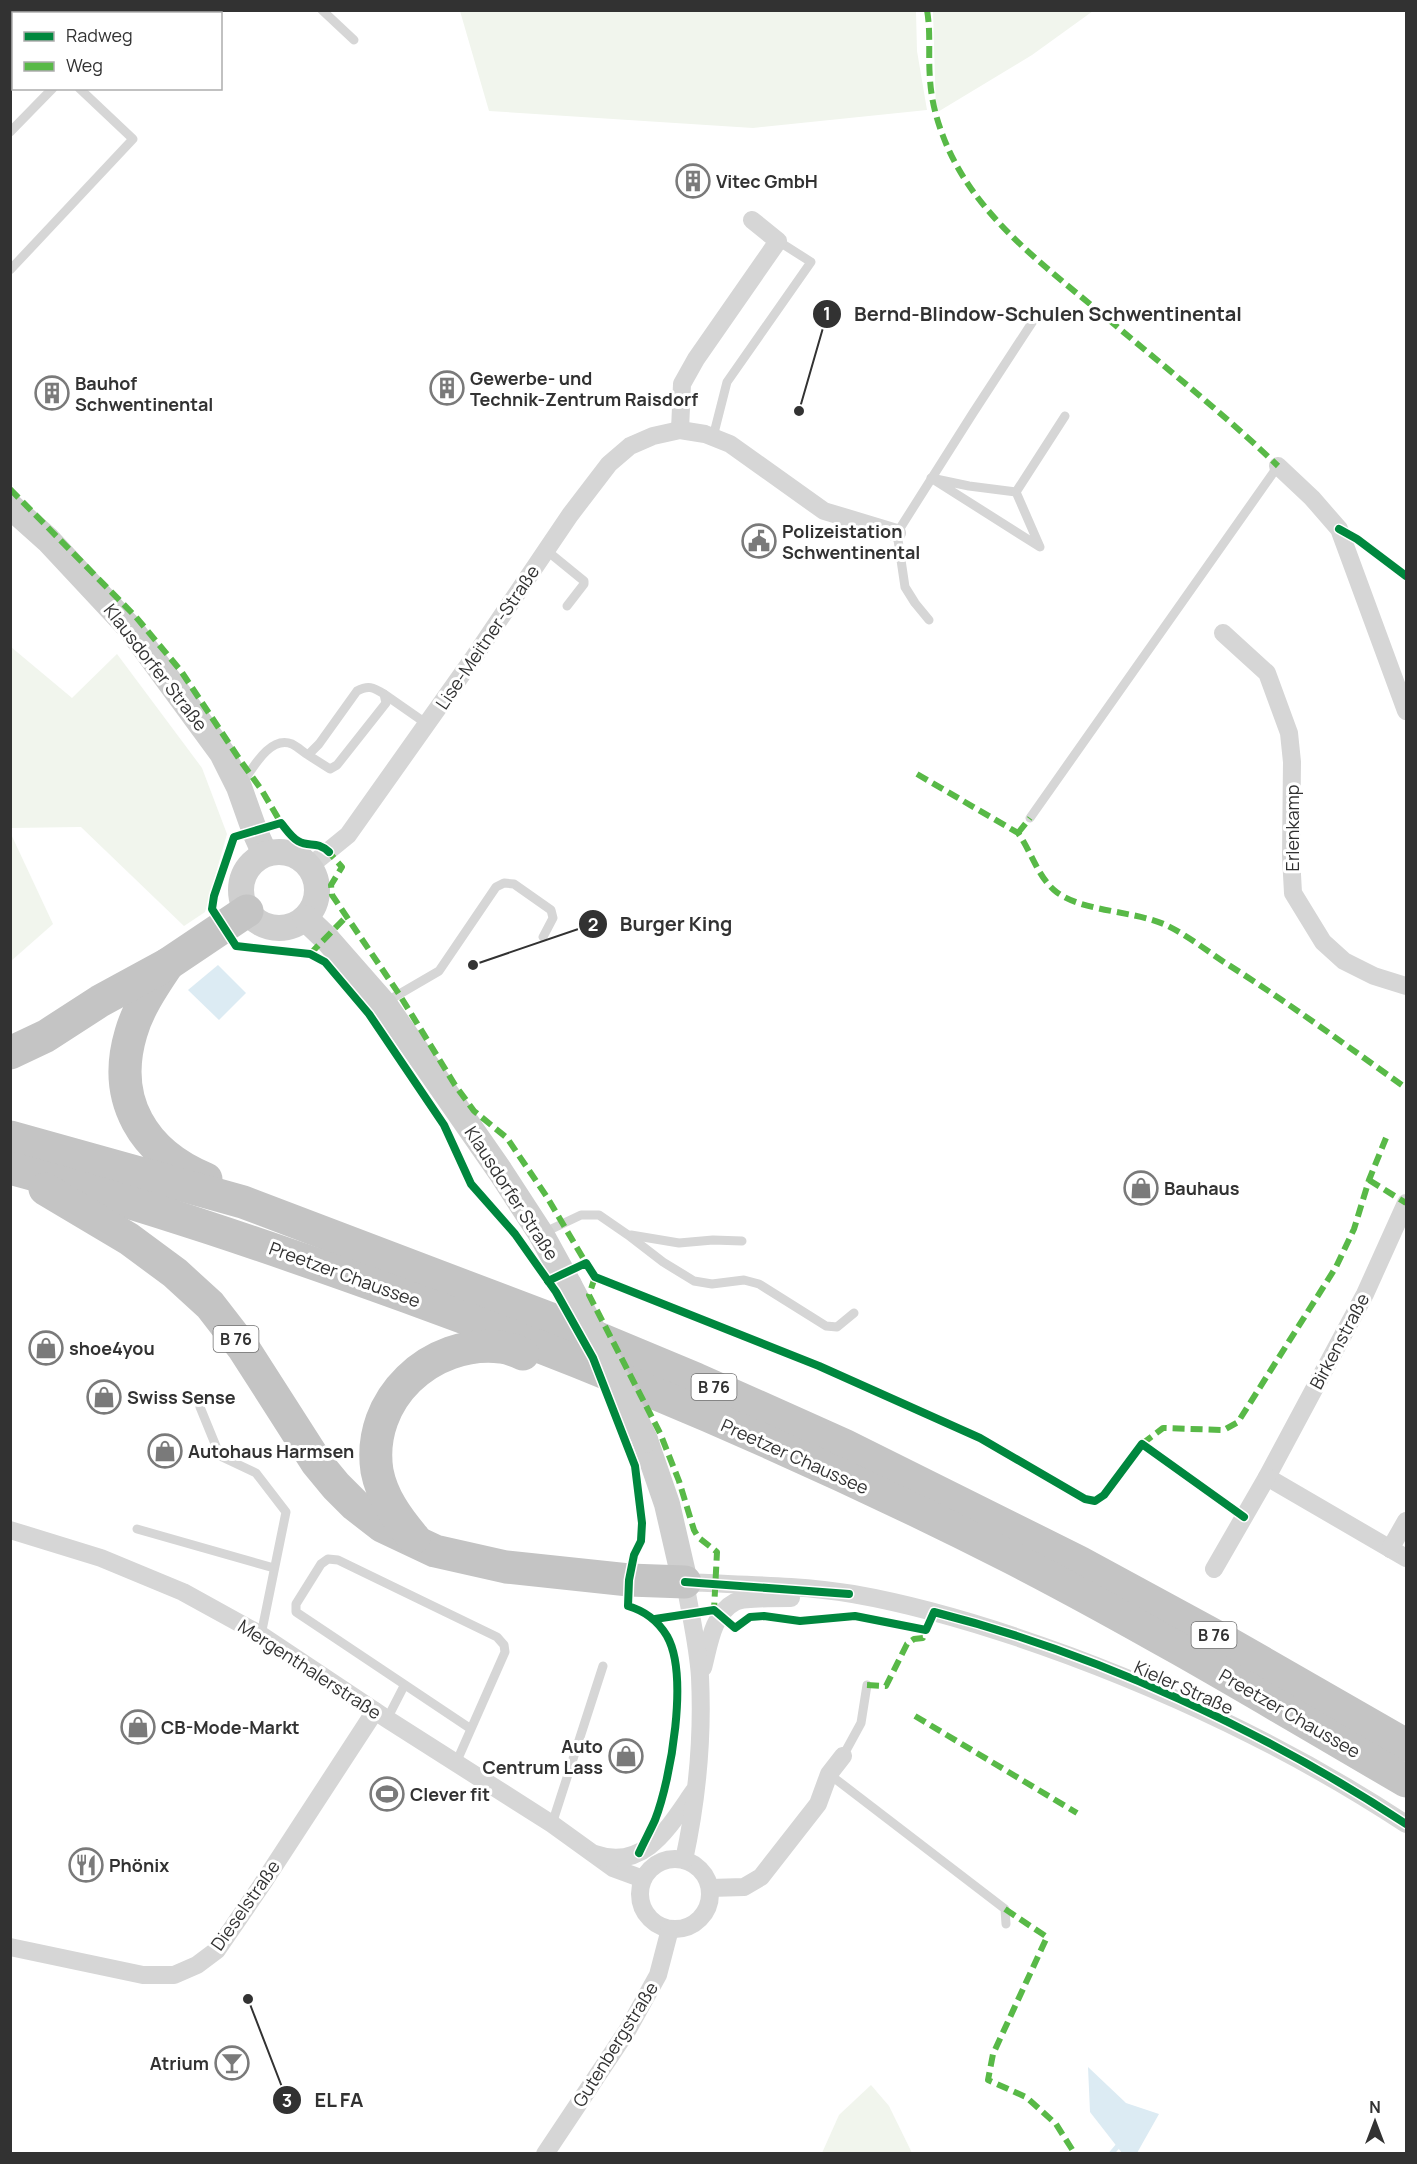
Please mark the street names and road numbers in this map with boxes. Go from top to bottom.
street label: Lise-Meitner-Straße [430,560,544,714]
street label: Klausdorfer Straße [99,598,213,736]
street label: Erlenkamp [1280,785,1304,871]
street label: Klausdorfer Straße [460,1121,564,1265]
street label: Preetzer Chaussee [266,1236,424,1312]
street label: Birkenstraße [1304,1289,1374,1393]
road number: B 76 [214,1326,258,1352]
road number: B 76 [692,1374,736,1400]
street label: Preetzer Chaussee [717,1413,873,1499]
street label: Mergenthalerstraße [234,1614,386,1724]
road number: B 76 [1192,1622,1236,1648]
street label: Kieler Straße [1131,1654,1237,1720]
street label: Preetzer Chaussee [1215,1663,1365,1763]
street label: Dieselstraße [205,1855,285,1955]
street label: Gutenbergstraße [567,1977,663,2111]

